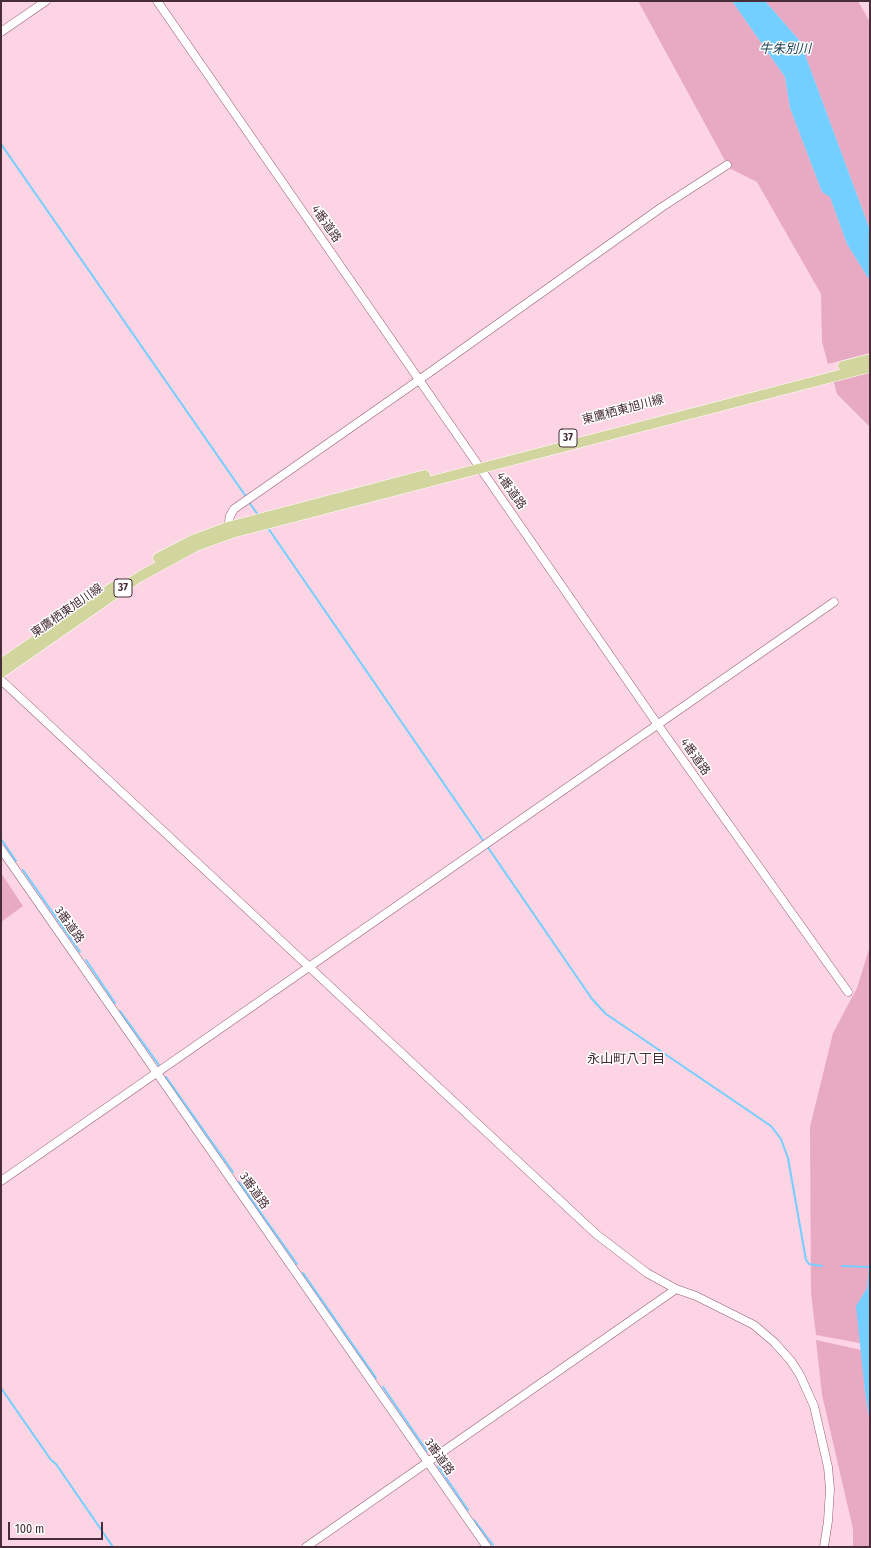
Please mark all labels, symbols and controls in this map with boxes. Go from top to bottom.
water label: 牛朱別川 [759,41,811,57]
street label: 4番道路 [308,203,344,245]
street label: 東鷹栖東旭川線 [581,392,665,428]
road number: 37 [559,429,577,447]
street label: 4番道路 [493,470,529,512]
road number: 37 [114,579,132,597]
street label: 東鷹栖東旭川線 [28,581,106,641]
street label: 4番道路 [677,736,713,778]
street label: 3番道路 [51,904,87,946]
district label: 永山町八丁目 [587,1051,665,1067]
street label: 3番道路 [236,1170,272,1212]
street label: 3番道路 [421,1436,457,1478]
scale bar [10,1514,105,1540]
text: 100 m [15,1522,44,1536]

